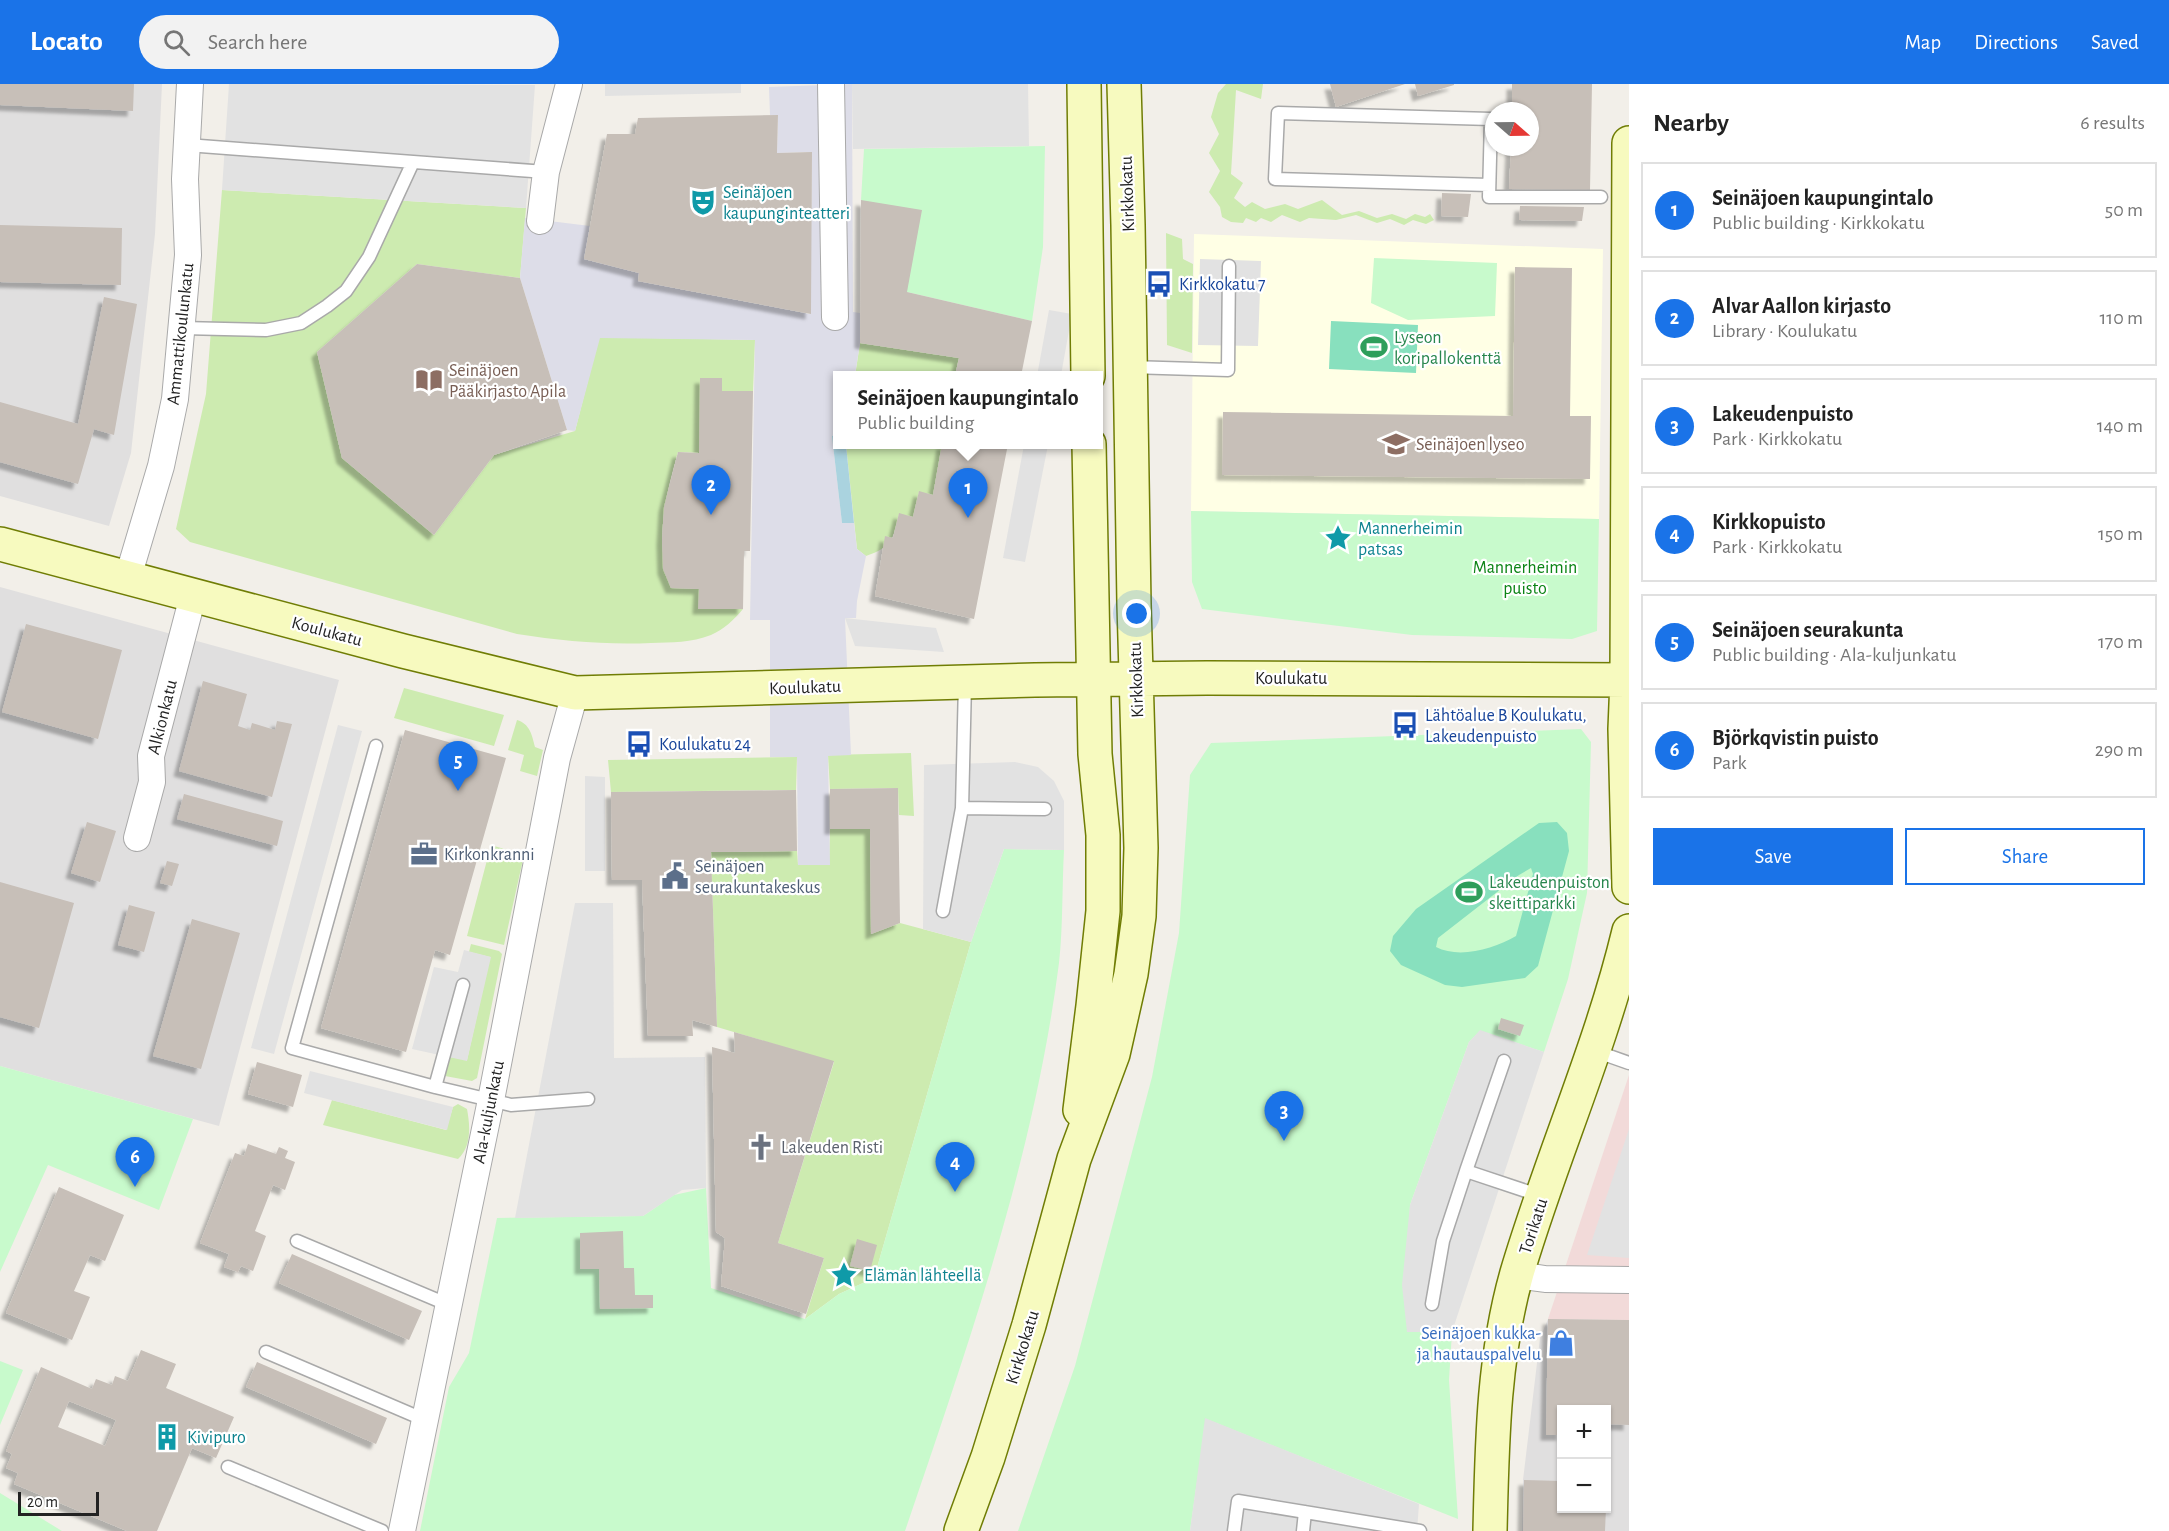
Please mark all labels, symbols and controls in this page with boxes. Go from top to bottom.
search box [139,15,559,69]
icon: search [160,26,193,59]
text: Locato [30,28,103,56]
text: Search here [208,31,307,53]
text: Map [1905,32,1941,53]
text: Directions [1974,32,2058,53]
text: Saved [2091,32,2139,53]
north arrow [1485,102,1539,156]
text: Nearby [1653,110,1729,136]
text: 6 results [2080,113,2145,133]
street label: Kirkkokatu [1118,156,1138,232]
place label: Seinäjoen kaupunginteatteri [723,184,850,223]
theatre icon: Seinäjoen kaupunginteatteri [688,187,718,217]
text: Seinäjoen kaupungintalo [1712,187,1933,209]
text: 1 [1671,200,1678,220]
text: 50 m [2105,200,2143,220]
text: Public building · Kirkkokatu [1712,213,1925,233]
street label: Ammattikoulunkatu [165,262,197,406]
bus stop icon: Kirkkokatu 7 [1144,269,1174,299]
place label: Kirkkokatu 7 [1179,276,1266,294]
text: Alvar Aallon kirjasto [1712,295,1891,317]
text: 2 [1670,308,1679,328]
text: 110 m [2099,308,2143,328]
text: Library · Koulukatu [1712,321,1857,341]
place label: Lyseon koripallokenttä [1394,329,1501,368]
sports icon: Lyseon koripallokenttä [1359,332,1389,362]
place label: Seinäjoen Pääkirjasto Apila [449,362,566,401]
library icon: Seinäjoen Pääkirjasto Apila [414,365,444,395]
popup [833,371,1103,449]
text: Seinäjoen kaupungintalo [857,387,1079,409]
text: Lakeudenpuisto [1712,403,1853,425]
text: Public building [857,413,974,433]
text: 3 [1670,416,1679,436]
text: 140 m [2097,416,2143,436]
school or university icon: Seinäjoen lyseo [1381,429,1411,459]
text: Park · Kirkkokatu [1712,429,1842,449]
place label: Seinäjoen lyseo [1416,436,1525,454]
pin: 2 [692,466,730,515]
pin: 1 [948,468,988,518]
text: Kirkkopuisto [1712,511,1826,533]
place label: Mannerheimin patsas [1358,520,1463,559]
place icon: Mannerheimin patsas [1323,523,1353,553]
text: 4 [1669,524,1680,544]
text: 150 m [2098,524,2143,544]
text: Park · Kirkkokatu [1712,537,1842,557]
park label: Mannerheimin puisto [1473,559,1577,598]
your location [1122,599,1151,628]
street label: Koulukatu [290,614,364,650]
text: Seinäjoen seurakunta [1712,619,1904,641]
text: 5 [1670,632,1679,652]
text: 170 m [2098,632,2143,652]
street label: Kirkkokatu [1127,642,1147,718]
text: Public building · Ala-kuljunkatu [1712,645,1956,665]
street label: Koulukatu [1255,670,1327,688]
street label: Alkionkatu [145,678,181,757]
street label: Koulukatu [769,678,841,698]
place label: Lähtöalue B Koulukatu, Lakeudenpuisto [1425,707,1587,746]
bus stop icon: Lähtöalue B Koulukatu, Lakeudenpuisto [1390,710,1420,740]
text: Björkqvistin puisto [1712,727,1879,749]
bus stop icon: Koulukatu 24 [624,729,654,759]
place label: Koulukatu 24 [659,736,751,754]
text: 6 [1670,740,1679,760]
text: 290 m [2095,740,2143,760]
pin: 5 [438,742,478,791]
text: Park [1712,753,1747,773]
button: Save [1653,828,1893,885]
button: Share [1905,828,2145,885]
office icon: Kirkonkranni [409,839,439,869]
place label: Kirkonkranni [444,846,535,864]
place label: Seinäjoen seurakuntakeskus [695,858,820,897]
public building icon: Seinäjoen seurakuntakeskus [660,861,690,891]
place label: Lakeudenpuiston skeittiparkki [1489,874,1610,913]
sports icon: Lakeudenpuiston skeittiparkki [1454,877,1484,907]
street label: Ala-kuljunkatu [470,1059,508,1165]
pin: 3 [1264,1092,1304,1141]
church icon: Lakeuden Risti [746,1132,776,1162]
pin: 6 [116,1138,154,1187]
place label: Lakeuden Risti [781,1139,883,1157]
pin: 4 [936,1142,974,1192]
street label: Torikatu [1517,1196,1551,1256]
place icon: Elämän lähteellä [829,1260,859,1290]
place label: Elämän lähteellä [864,1267,981,1285]
street label: Kirkkokatu [1003,1308,1043,1386]
place label: Seinäjoen kukka- ja hautauspalvelu [1417,1325,1541,1364]
shop icon: Seinäjoen kukka- ja hautauspalvelu [1546,1328,1576,1358]
map controls [1557,1405,1611,1513]
button: + [1557,1405,1611,1459]
building icon: Kivipuro [152,1422,182,1452]
place label: Kivipuro [187,1429,246,1447]
button: − [1557,1459,1611,1513]
scale bar [18,1489,99,1516]
text: 20 m [27,1494,58,1510]

